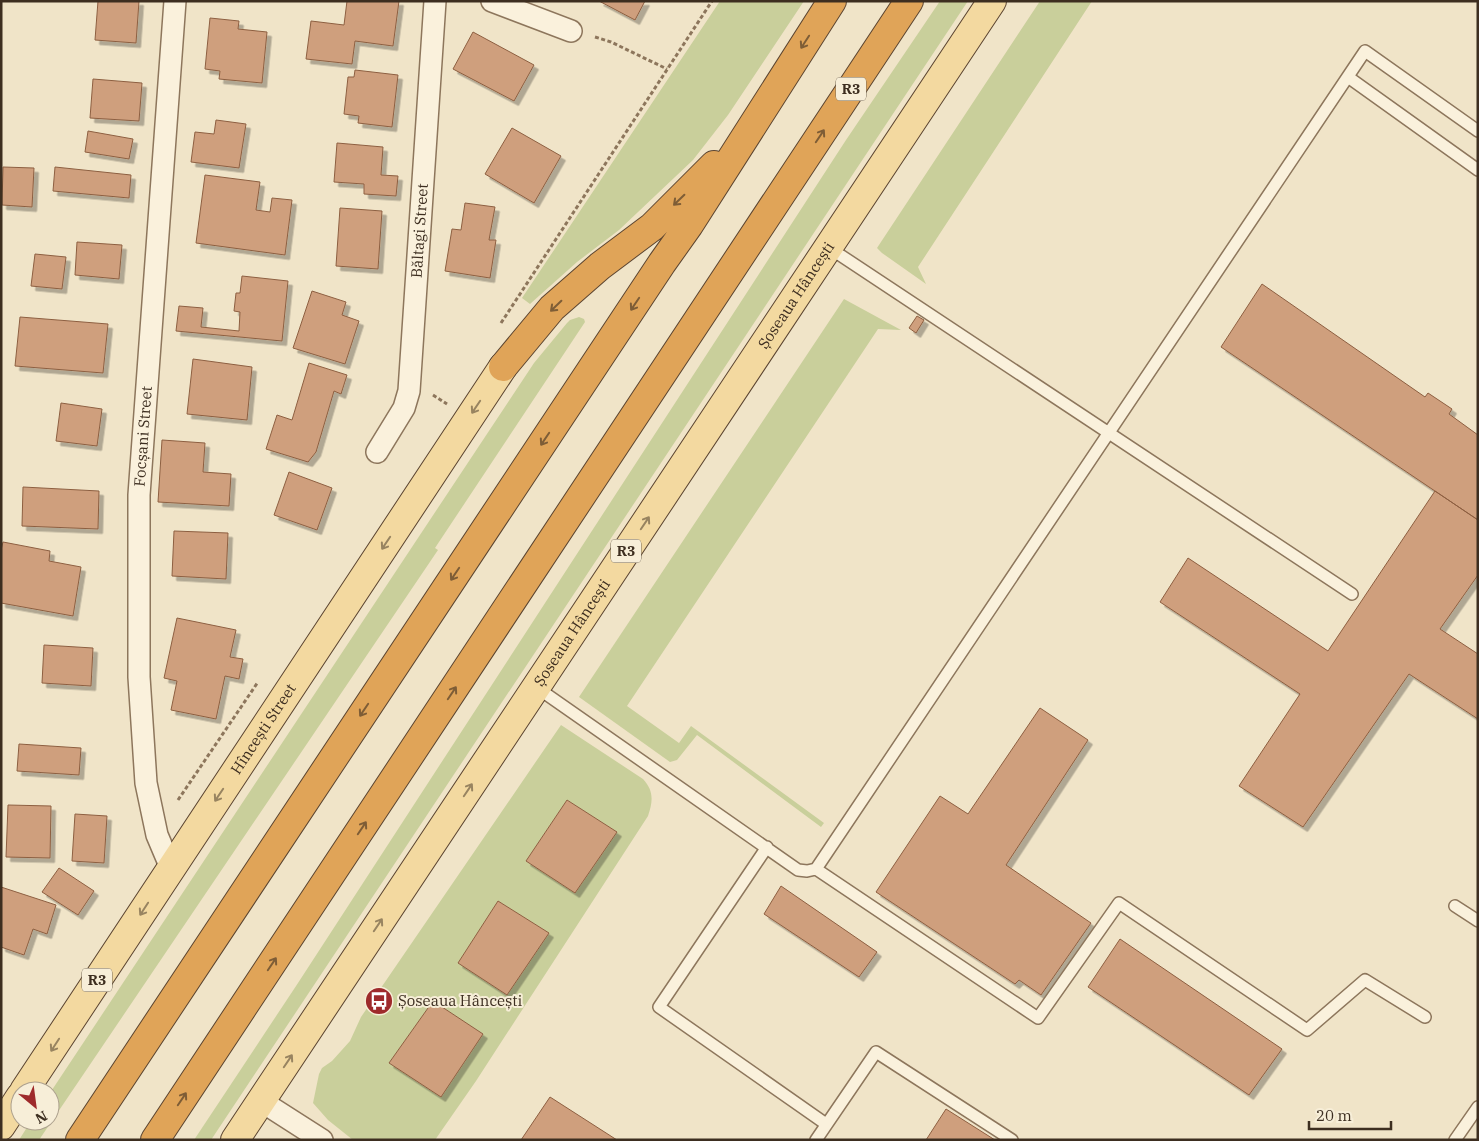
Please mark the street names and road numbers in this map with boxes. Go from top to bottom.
road number: R3 [836,78,866,100]
street label: Băltagi Street [407,183,432,279]
street label: Șoseaua Hâncești [754,238,838,352]
street label: Focșani Street [130,385,156,487]
road number: R3 [611,540,641,562]
street label: Șoseaua Hâncești [529,575,614,690]
street label: Hîncești Street [226,680,300,778]
road number: R3 [82,968,112,992]

